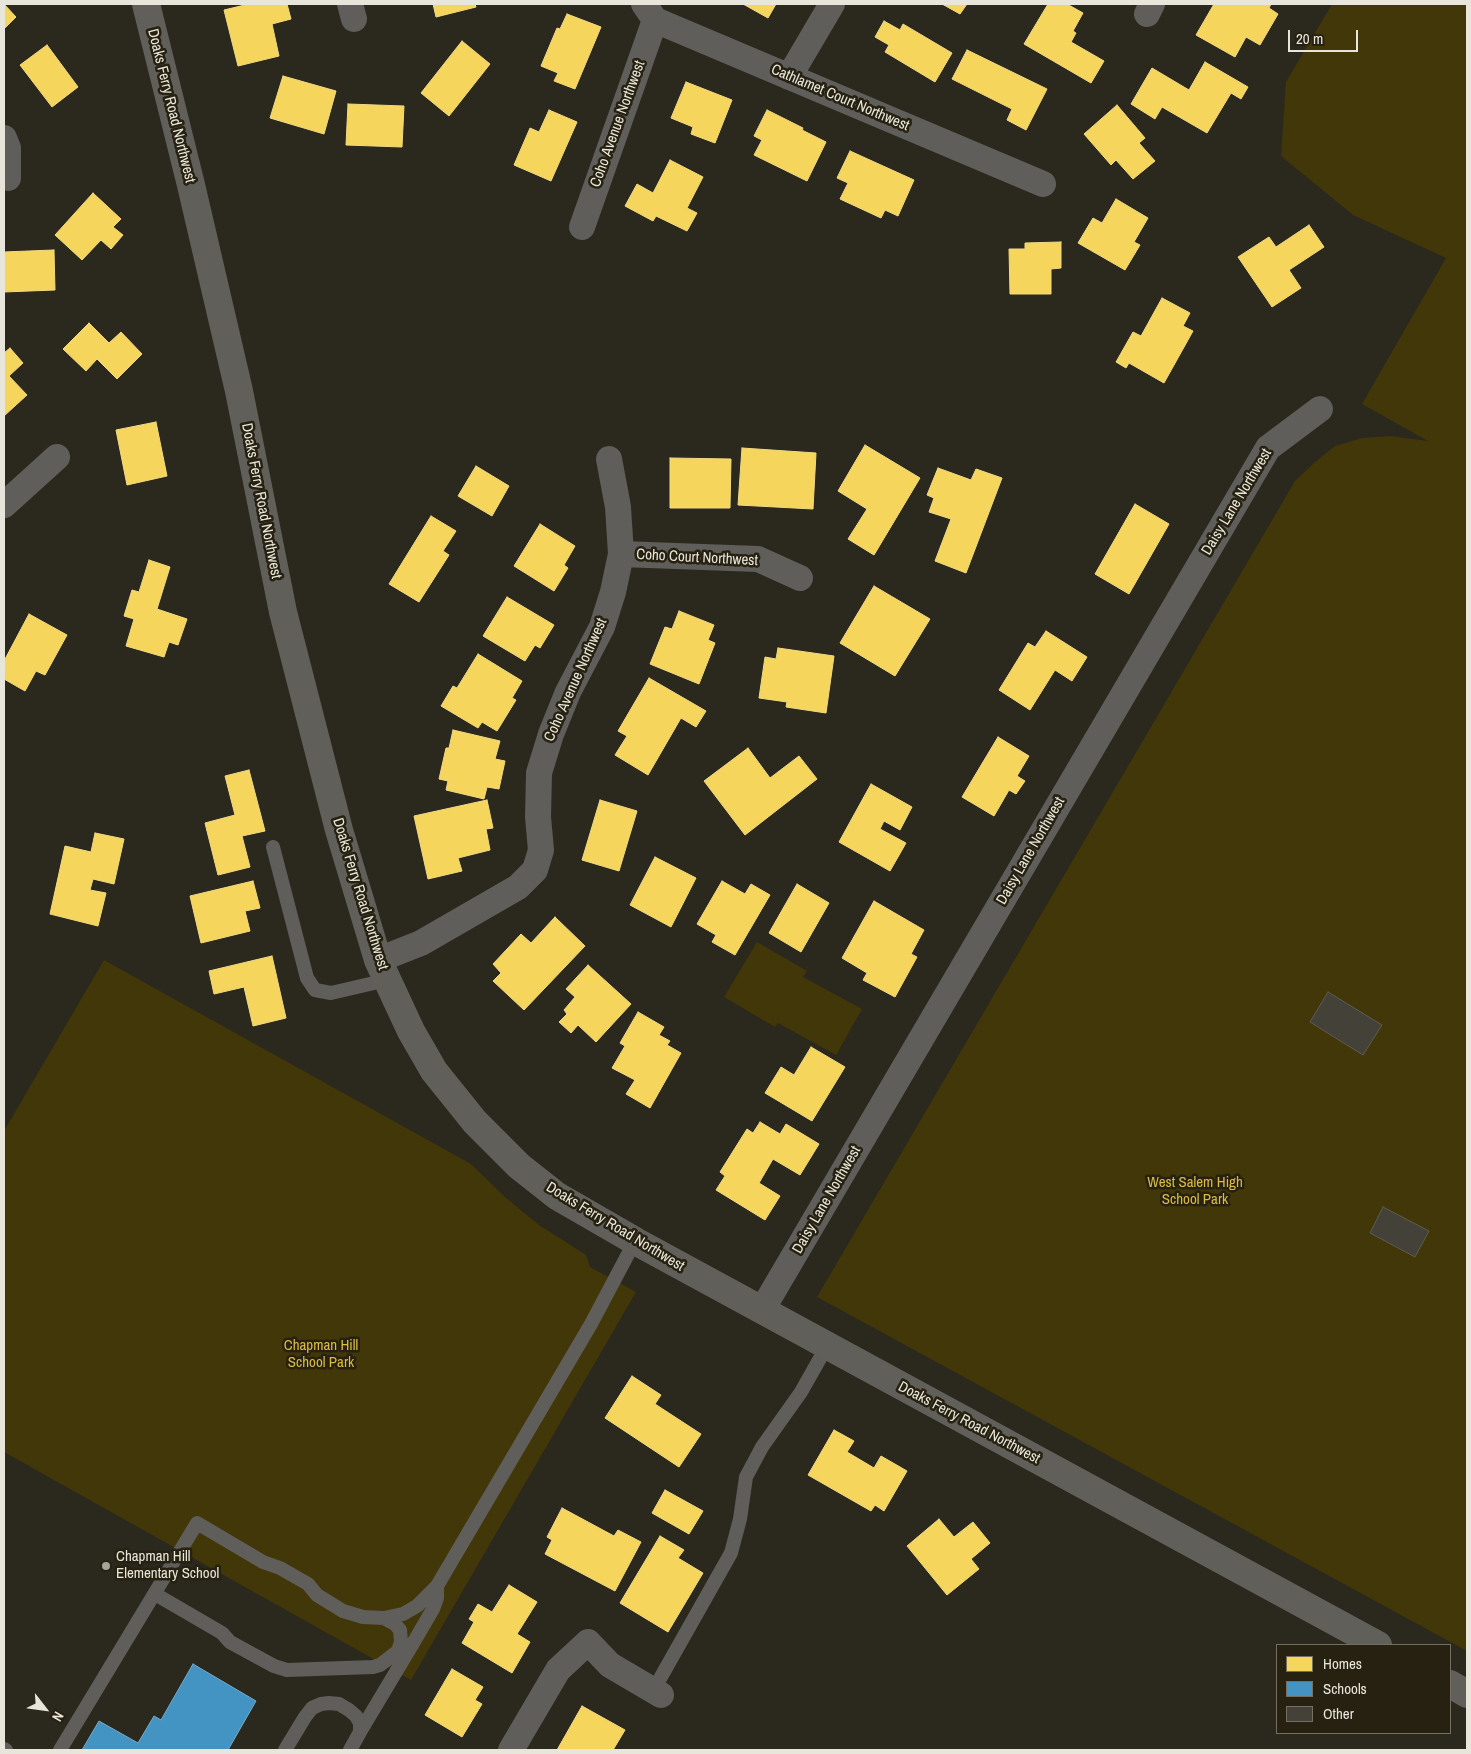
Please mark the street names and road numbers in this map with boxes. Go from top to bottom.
street label: Doaks Ferry Road Northwest [143,27,199,185]
street label: Coho Avenue Northwest [587,58,649,190]
street label: Cathlamet Court Northwest [768,61,912,135]
street label: Doaks Ferry Road Northwest [237,422,285,580]
street label: Daisy Lane Northwest [1198,446,1276,558]
street label: Coho Court Northwest [636,546,758,570]
street label: Coho Avenue Northwest [541,616,611,744]
street label: Daisy Lane Northwest [993,794,1069,908]
street label: Doaks Ferry Road Northwest [328,816,392,972]
street label: Daisy Lane Northwest [789,1143,865,1257]
street label: Doaks Ferry Road Northwest [543,1179,687,1275]
street label: Doaks Ferry Road Northwest [895,1378,1043,1468]

